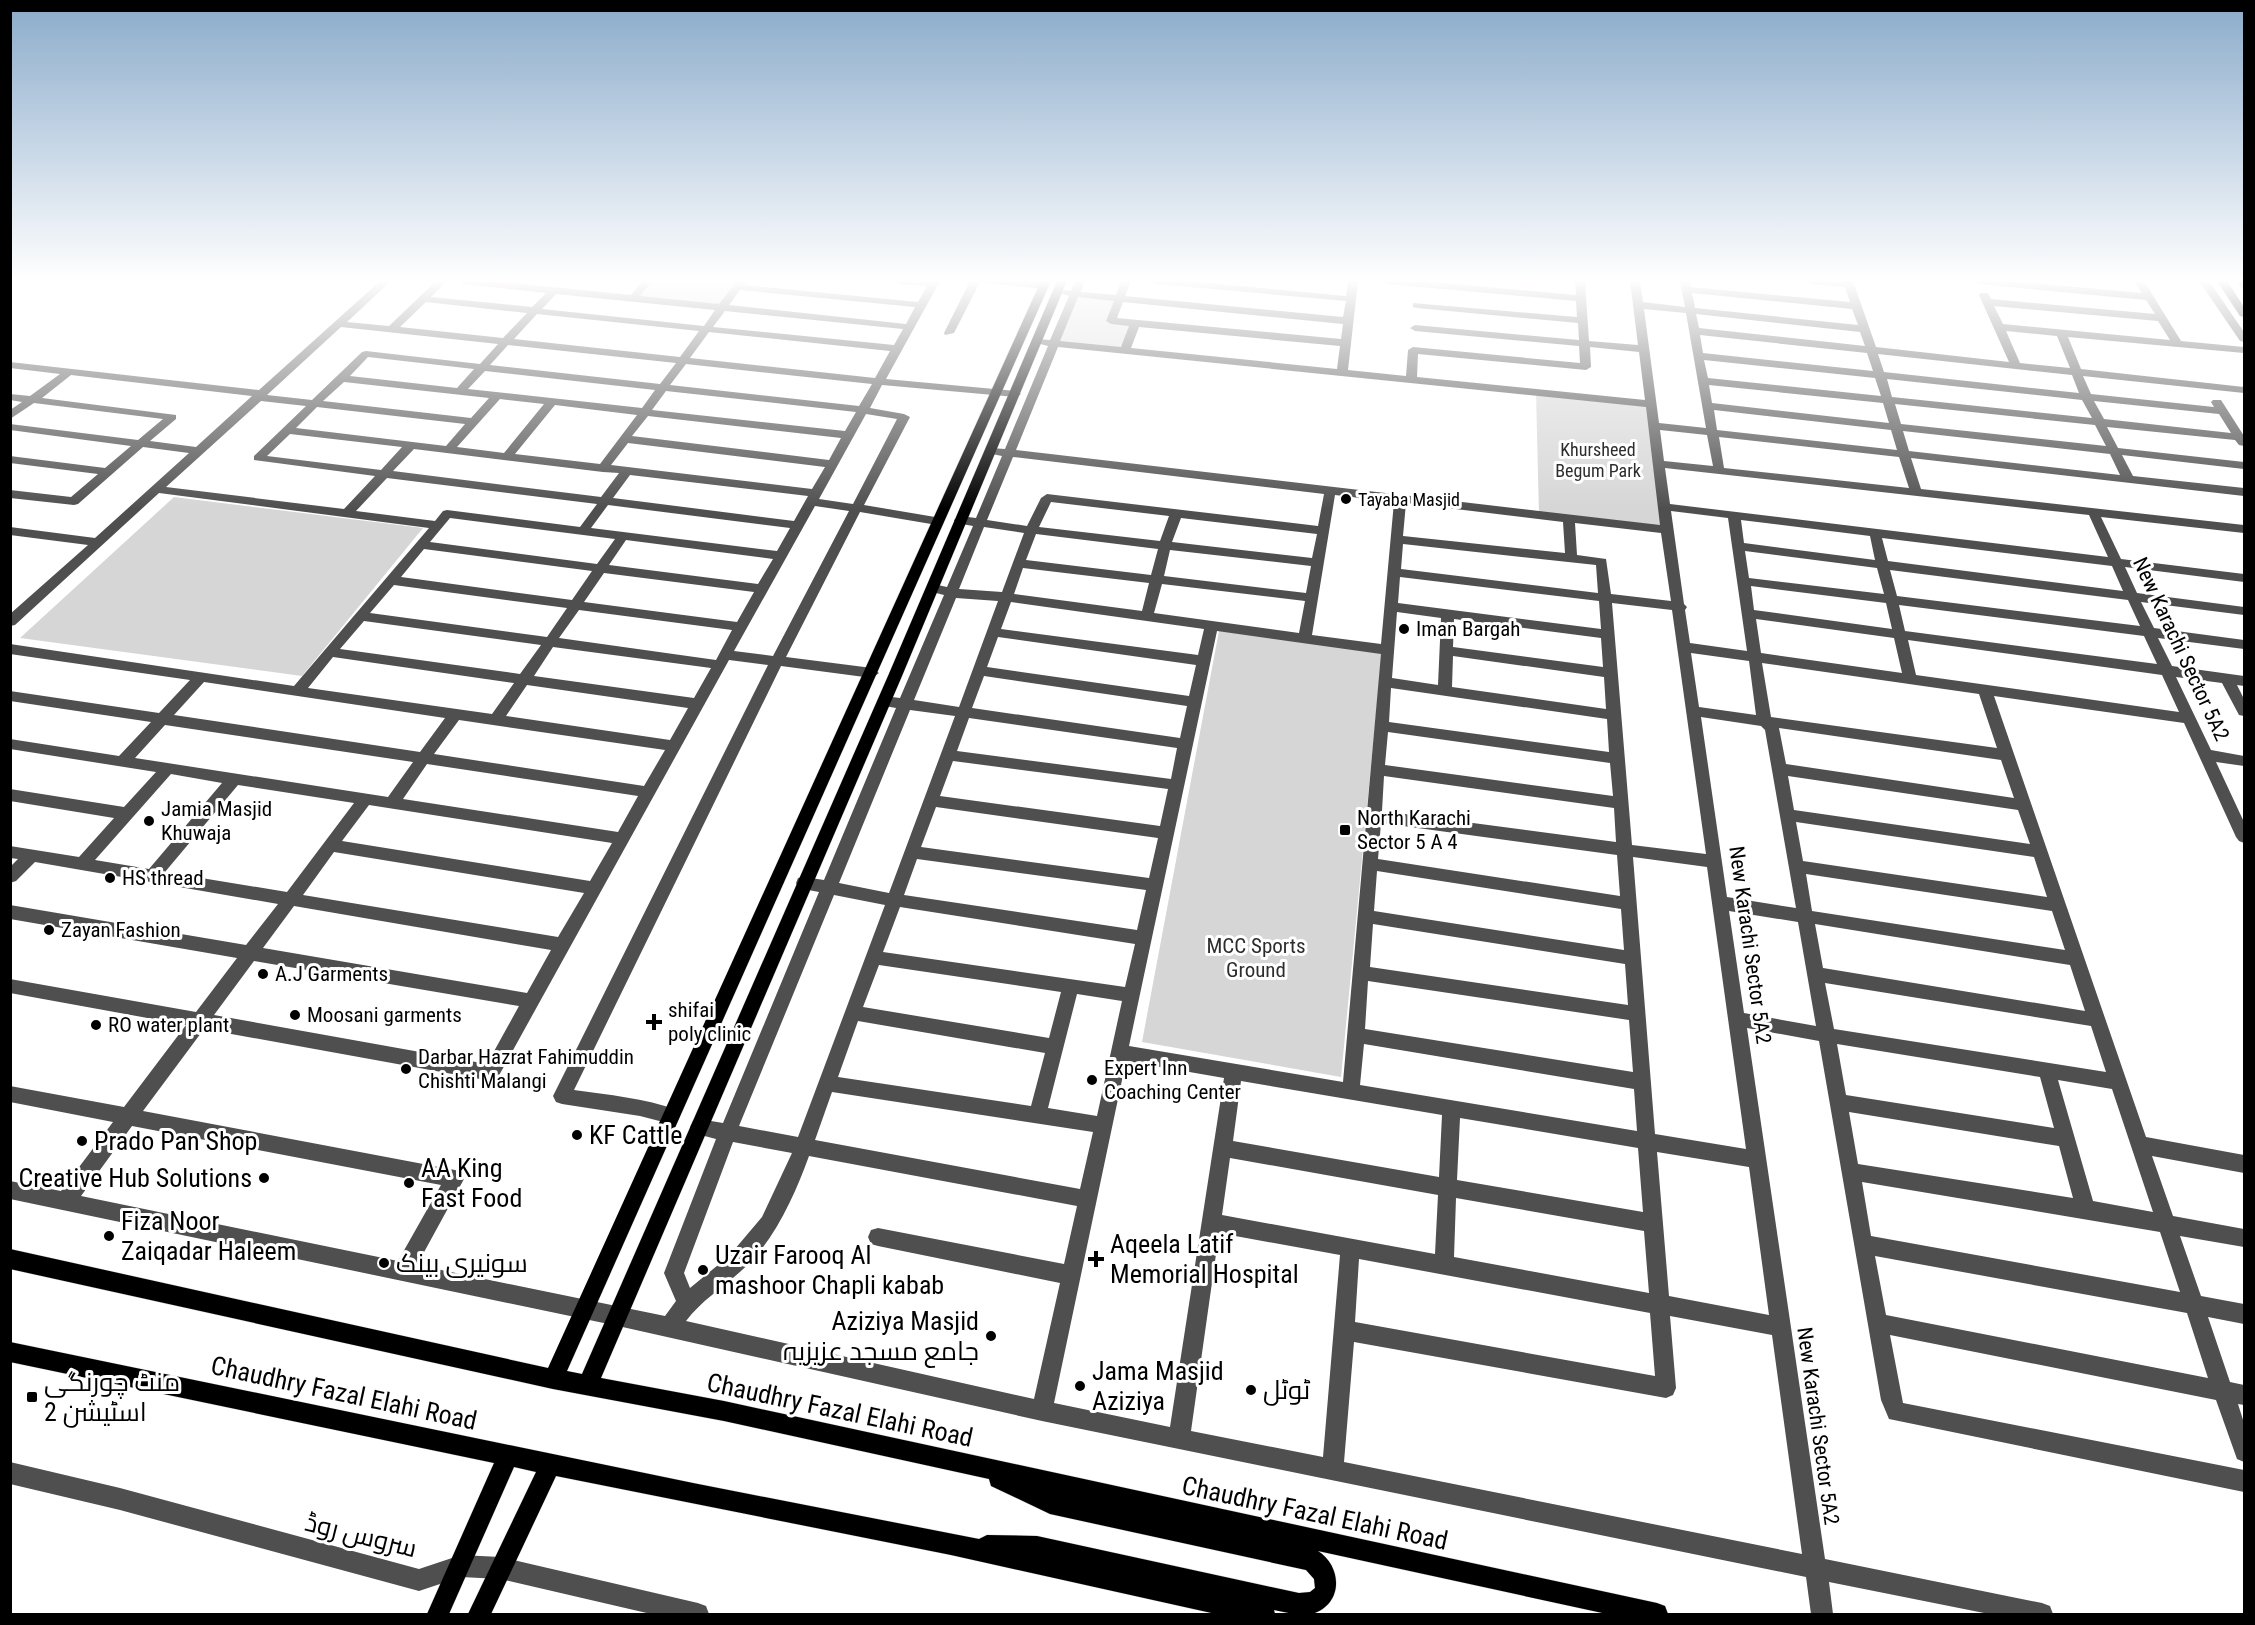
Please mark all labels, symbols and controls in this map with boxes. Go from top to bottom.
park label: Khursheed Begum Park [1555,439,1641,481]
place label: Tayaba Masjid [1358,489,1460,510]
marker: Tayaba Masjid [1339,492,1353,506]
street label: New Karachi Sector 5A2 [2128,554,2234,744]
place label: Iman Bargah [1416,617,1520,641]
marker: Iman Bargah [1397,622,1411,636]
place label: Jamia Masjid Khuwaja [161,797,272,845]
place label: North Karachi Sector 5 A 4 [1357,806,1471,854]
marker: Jamia Masjid Khuwaja [142,814,156,828]
marker: North Karachi Sector 5 A 4 [1338,823,1352,837]
street label: New Karachi Sector 5A2 [1724,845,1776,1045]
place label: HS thread [122,866,204,890]
marker: HS thread [103,871,117,885]
place label: Zayan Fashion [61,918,181,942]
marker: Zayan Fashion [42,923,56,937]
park label: MCC Sports Ground [1207,934,1305,982]
place label: A.J Garments [275,962,388,986]
marker: A.J Garments [256,967,270,981]
place label: shifai poly clinic [668,998,751,1046]
place label: Moosani garments [307,1003,462,1027]
marker: Moosani garments [288,1008,302,1022]
place label: RO water plant [108,1013,229,1037]
marker: shifai poly clinic [645,1013,663,1031]
marker: RO water plant [89,1018,103,1032]
place label: Darbar Hazrat Fahimuddin Chishti Malangi [418,1045,634,1093]
place label: Expert Inn Coaching Center [1104,1056,1241,1104]
marker: Darbar Hazrat Fahimuddin Chishti Malangi [399,1062,413,1076]
marker: Expert Inn Coaching Center [1085,1073,1099,1087]
place label: KF Cattle [589,1120,682,1150]
place label: Prado Pan Shop [94,1126,257,1156]
marker: KF Cattle [570,1128,584,1142]
marker: Prado Pan Shop [75,1134,89,1148]
place label: AA King Fast Food [421,1153,522,1213]
place label: Creative Hub Solutions [18,1163,252,1193]
marker: Creative Hub Solutions [257,1171,271,1185]
marker: AA King Fast Food [402,1176,416,1190]
place label: Fiza Noor Zaiqadar Haleem [121,1206,296,1266]
marker: Fiza Noor Zaiqadar Haleem [102,1229,116,1243]
place label: Aqeela Latif Memorial Hospital [1110,1229,1299,1289]
place label: Uzair Farooq Al mashoor Chapli kabab [715,1240,944,1300]
place label: سونیری بینک [396,1248,528,1278]
marker: Aqeela Latif Memorial Hospital [1087,1250,1105,1268]
marker: سونیری بینک [377,1256,391,1270]
marker: Uzair Farooq Al mashoor Chapli kabab [696,1263,710,1277]
place label: Aziziya Masjid جامع مسجد عزیزیہ [783,1306,979,1368]
street label: New Karachi Sector 5A2 [1792,1326,1844,1526]
marker: Aziziya Masjid جامع مسجد عزیزیہ [984,1329,998,1343]
street label: Chaudhry Fazal Elahi Road [208,1350,480,1436]
place label: Jama Masjid Aziziya [1092,1356,1224,1416]
place label: منٹ چورنگی اسٹیشن 2 [44,1367,180,1428]
street label: Chaudhry Fazal Elahi Road [704,1367,976,1453]
place label: ٹوٹل [1263,1375,1310,1406]
marker: Jama Masjid Aziziya [1073,1379,1087,1393]
marker: ٹوٹل [1244,1383,1258,1397]
marker: منٹ چورنگی اسٹیشن 2 [25,1390,39,1404]
street label: Chaudhry Fazal Elahi Road [1179,1470,1451,1556]
street label: سروس روڈ [302,1507,420,1564]

